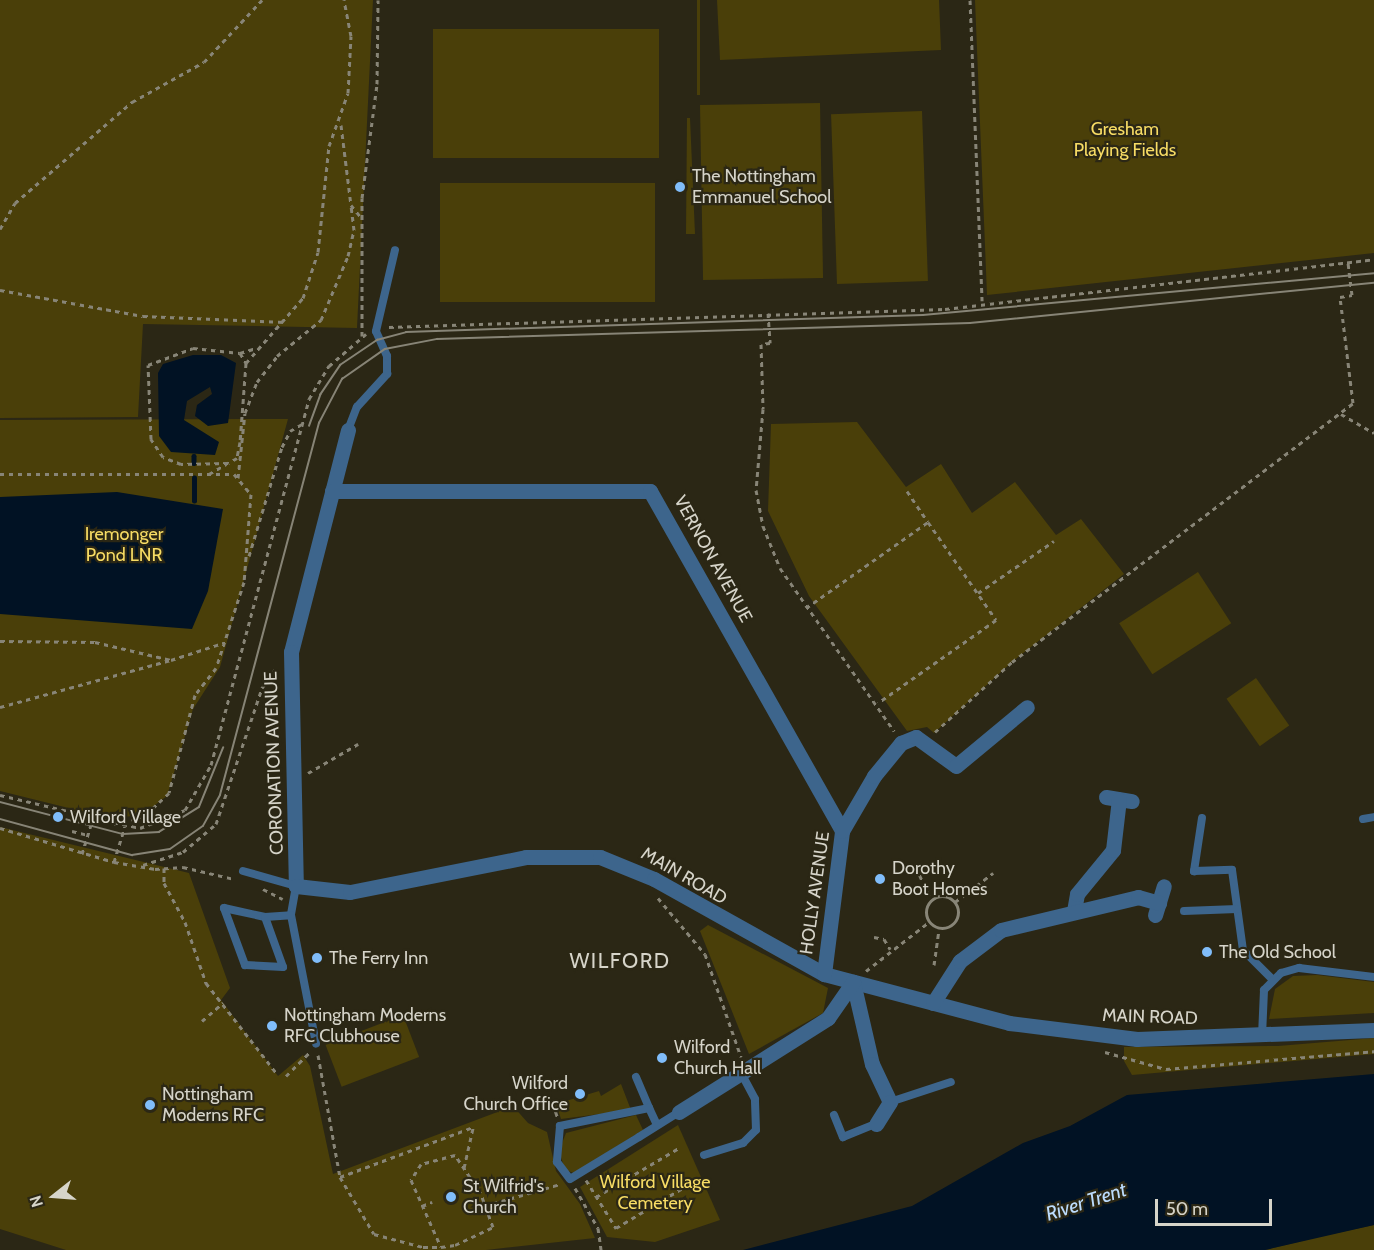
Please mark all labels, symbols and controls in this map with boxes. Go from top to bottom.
park label: Gresham Playing Fields [1074,119,1176,162]
place label: The Nottingham Emmanuel School [692,166,832,208]
marker: The Nottingham Emmanuel School [673,180,687,194]
street label: VERNON AVENUE [669,492,757,626]
park label: Iremonger Pond LNR [85,524,163,566]
street label: CORONATION AVENUE [260,671,288,855]
place label: Wilford Village [70,806,181,828]
marker: Wilford Village [51,810,65,824]
street label: HOLLY AVENUE [796,830,834,956]
street label: MAIN ROAD [637,843,731,909]
place label: Dorothy Boot Homes [892,858,987,900]
marker: Dorothy Boot Homes [873,872,887,886]
place label: The Old School [1219,941,1336,963]
marker: The Old School [1200,945,1214,959]
place label: The Ferry Inn [329,947,428,969]
district label: WILFORD [569,948,671,974]
marker: The Ferry Inn [310,951,324,965]
place label: Nottingham Moderns RFC Clubhouse [284,1005,446,1048]
street label: MAIN ROAD [1102,1005,1198,1029]
marker: Nottingham Moderns RFC Clubhouse [265,1019,279,1033]
place label: Wilford Church Hall [674,1037,761,1080]
marker: Wilford Church Hall [655,1051,669,1065]
place label: Wilford Church Office [464,1073,568,1116]
place label: Nottingham Moderns RFC [162,1084,264,1126]
marker: Wilford Church Office [573,1087,587,1101]
marker: Nottingham Moderns RFC [143,1098,157,1112]
north arrow [24,1166,84,1226]
park label: Wilford Village Cemetery [599,1172,711,1214]
place label: St Wilfrid's Church [463,1176,544,1218]
water label: River Trent [1042,1178,1130,1226]
scale bar [1158,1187,1275,1225]
marker: St Wilfrid's Church [444,1190,458,1204]
text: N [26,1193,47,1210]
text: 50 m [1166,1198,1208,1220]

